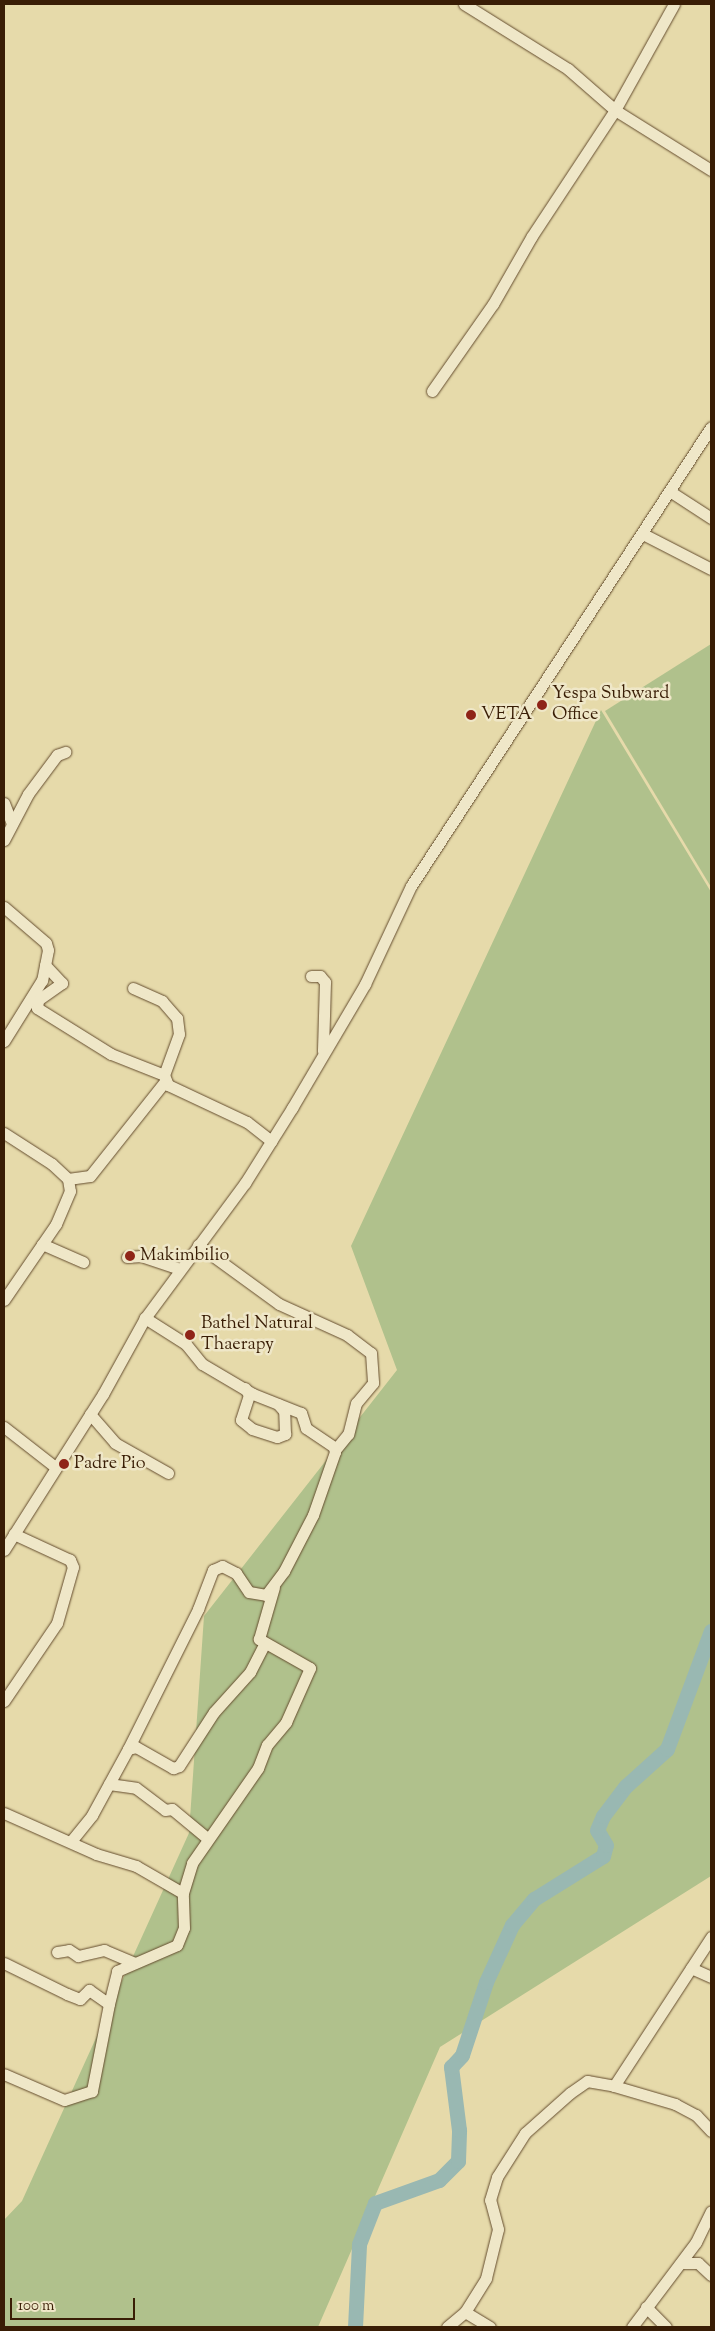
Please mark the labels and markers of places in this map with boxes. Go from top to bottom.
place label: Yespa Subward Office [552,684,669,726]
marker: Yespa Subward Office [536,699,548,711]
place label: VETA [481,704,532,726]
marker: VETA [465,709,477,721]
place label: Makimbilio [140,1245,229,1267]
marker: Makimbilio [124,1250,136,1262]
place label: Bathel Natural Thaerapy [201,1314,313,1356]
marker: Bathel Natural Thaerapy [183,1328,197,1342]
place label: Padre Pio [74,1453,146,1475]
marker: Padre Pio [58,1458,70,1470]

